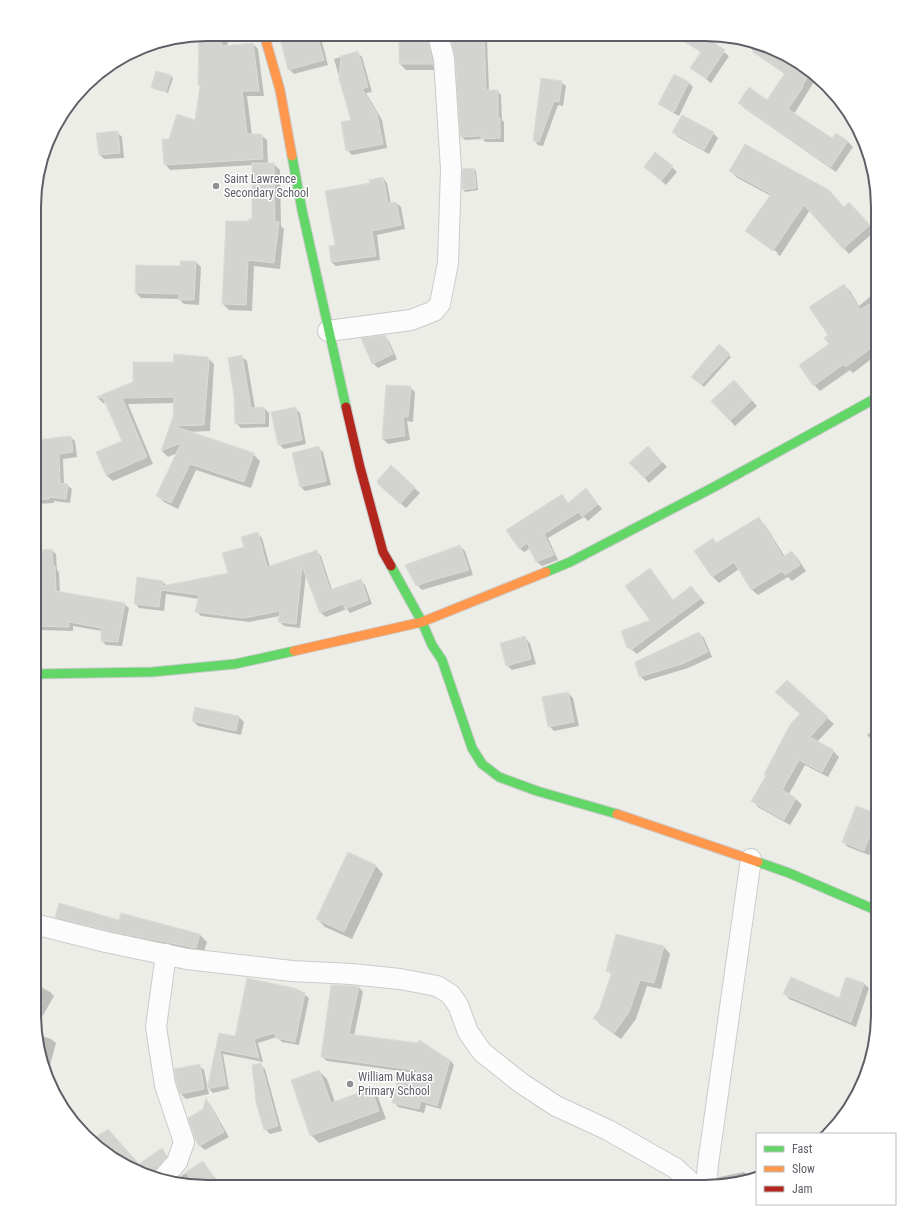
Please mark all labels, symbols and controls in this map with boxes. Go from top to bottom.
place label: Saint Lawrence Secondary School [224,172,309,200]
marker: Saint Lawrence Secondary School [211,181,221,191]
place label: William Mukasa Primary School [358,1070,433,1098]
marker: William Mukasa Primary School [345,1079,355,1089]
legend [756,1133,896,1205]
text: Fast [792,1142,813,1156]
text: Slow [792,1162,815,1176]
text: Jam [792,1182,813,1196]

